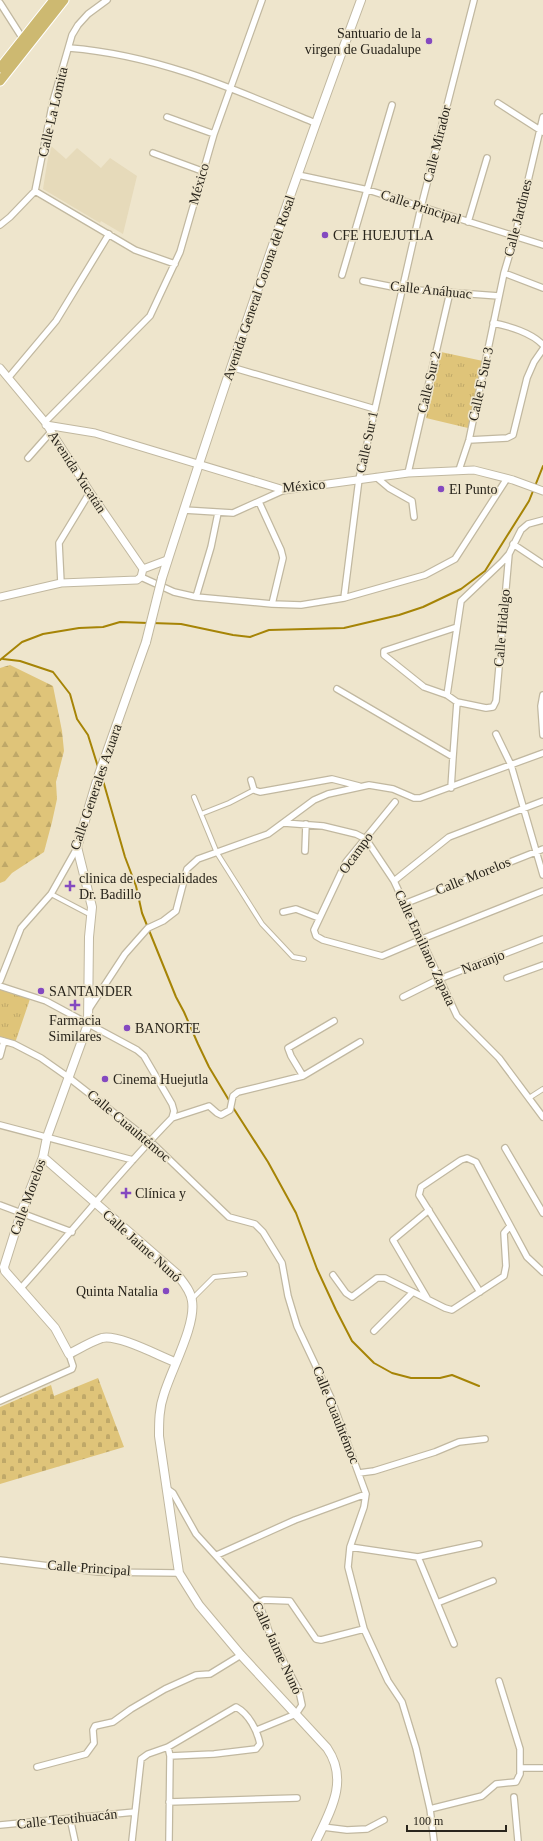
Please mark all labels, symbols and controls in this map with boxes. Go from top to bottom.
place label: Santuario de la virgen de Guadalupe [305,26,422,57]
marker: Santuario de la virgen de Guadalupe [424,36,434,46]
street label: Calle La Lomita [35,65,71,158]
street label: Calle Mirador [420,104,454,184]
street label: México [186,161,212,207]
street label: Calle Jardines [501,178,535,258]
street label: Calle Principal [379,187,463,227]
street label: Avenida General Corona del Rosal [220,193,298,383]
place label: CFE HUEJUTLA [333,228,435,243]
marker: CFE HUEJUTLA [320,230,330,240]
street label: Calle Anáhuac [389,278,473,302]
street label: Calle E Sur 3 [466,346,496,422]
street label: Calle Sur 2 [415,350,443,414]
street label: Calle Sur 1 [353,410,381,474]
street label: Avenida Yucatán [45,428,109,516]
street label: México [282,477,326,495]
place label: El Punto [449,482,498,497]
marker: El Punto [436,484,446,494]
street label: Calle Hidalgo [491,588,513,668]
street label: Calle Generales Azuara [67,721,125,852]
street label: Ocampo [336,829,376,877]
street label: Calle Morelos [433,854,513,898]
place label: clinica de especialidades Dr. Badillo [79,871,217,902]
marker: clinica de especialidades Dr. Badillo [64,880,76,892]
street label: Calle Emiliano Zapata [392,888,459,1009]
street label: Naranjo [459,947,507,977]
place label: SANTANDER [49,984,133,999]
marker: SANTANDER [36,986,46,996]
marker: Farmacia Similares [70,1000,80,1010]
place label: Farmacia Similares [49,1013,102,1044]
place label: BANORTE [135,1021,200,1036]
marker: BANORTE [122,1023,132,1033]
place label: Cinema Huejutla [113,1072,209,1087]
marker: Cinema Huejutla [100,1074,110,1084]
street label: Calle Cuauhtémoc [84,1087,174,1165]
street label: Calle Morelos [7,1157,49,1237]
place label: Clínica y [135,1186,186,1201]
marker: Clínica y [120,1187,132,1199]
street label: Calle Jaime Nunó [100,1207,184,1285]
place label: Quinta Natalia [76,1284,159,1299]
marker: Quinta Natalia [161,1286,171,1296]
street label: Calle Cuauhtémoc [310,1364,362,1466]
street label: Calle Principal [47,1558,131,1578]
street label: Calle Jaime Nunó [249,1599,305,1697]
street label: Calle Teotihuacán [16,1806,118,1832]
scale bar [407,1807,506,1833]
text: 100 m [413,1814,444,1828]

